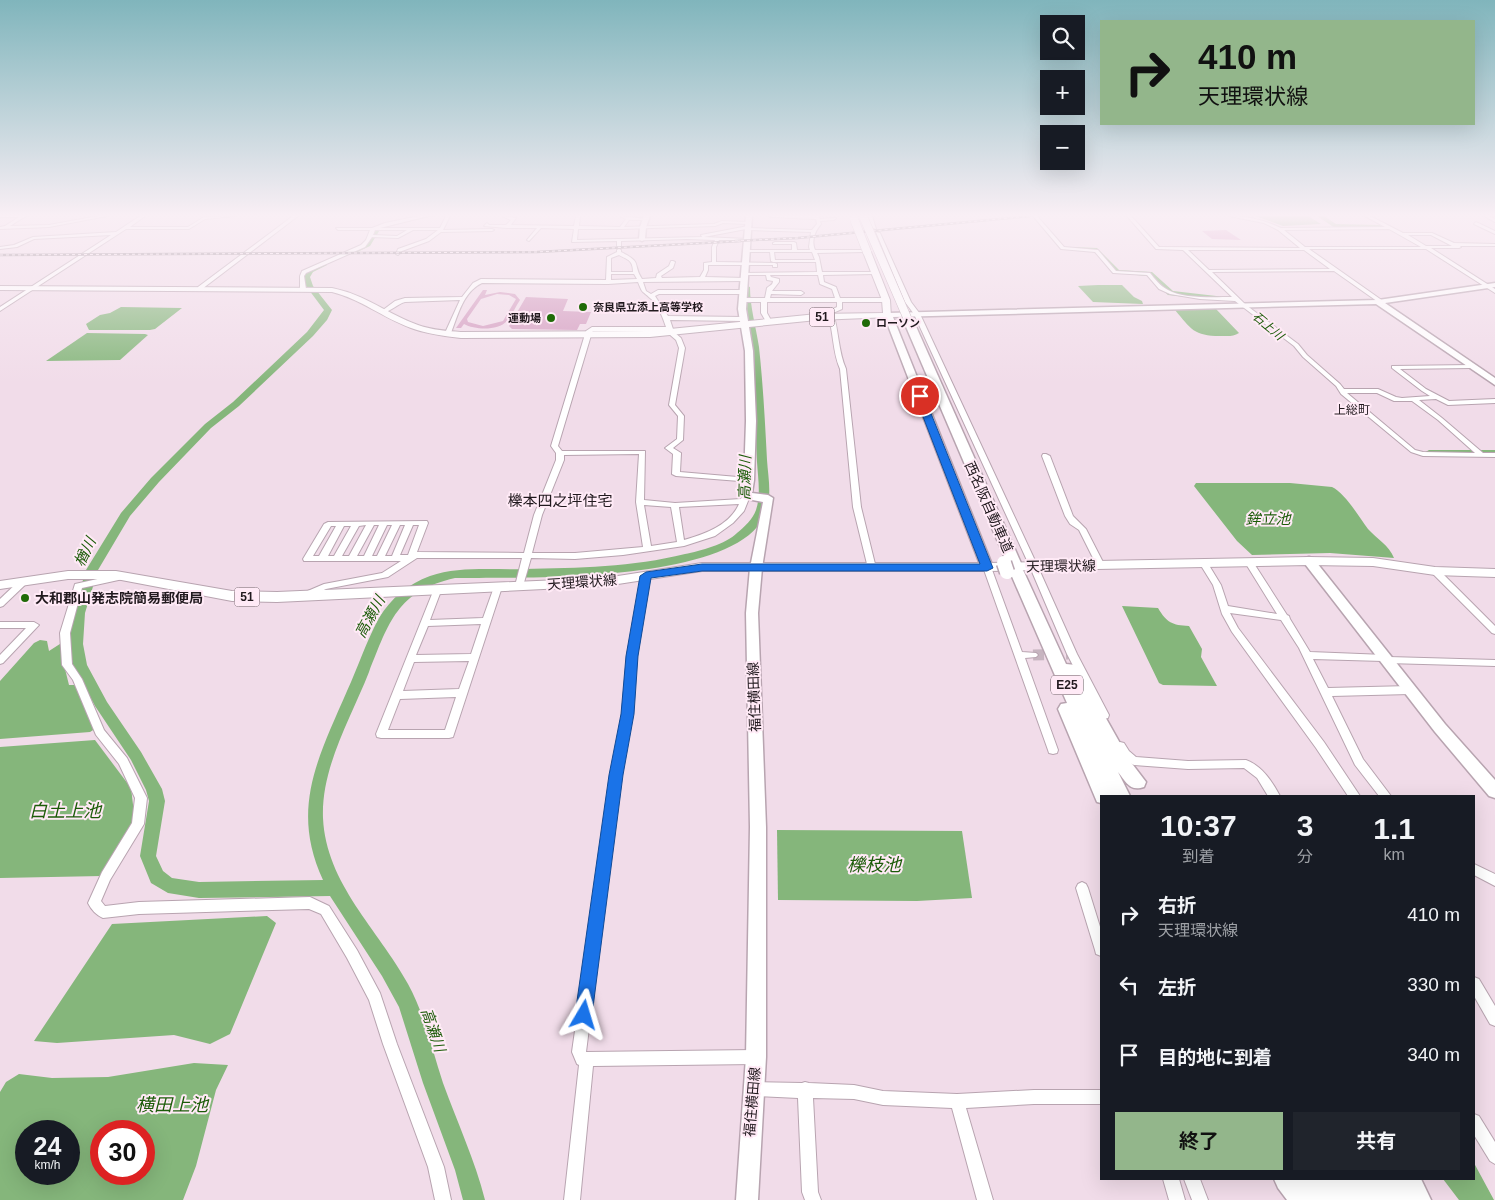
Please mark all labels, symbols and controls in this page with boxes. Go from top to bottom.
map controls [1040,15,1085,170]
button: search [1040,15,1085,60]
text: 410 m [1198,37,1297,76]
icon: right [1115,40,1180,105]
button: + [1040,70,1085,115]
text: 天理環状線 [1198,84,1308,109]
button: − [1040,125,1085,170]
marker: 奈良県立添上高等学校 [577,301,589,313]
place label: 奈良県立添上高等学校 [593,301,703,313]
road number: 51 [810,308,834,326]
water label: 石上川 [1250,309,1288,344]
place label: 運動場 [508,312,541,324]
marker: 運動場 [545,312,557,324]
marker: ローソン [860,317,872,329]
place label: ローソン [876,317,920,329]
pin [899,375,941,417]
icon: arrive [906,382,934,410]
district label: 上総町 [1334,403,1370,417]
water label: 高瀬川 [736,453,753,501]
street label: 西名阪自動車道 [962,459,1016,555]
district label: 櫟本四之坪住宅 [507,492,613,509]
water label: 鉾立池 [1245,510,1292,527]
water label: 楢川 [70,533,100,569]
street label: 天理環状線 [1026,557,1096,575]
street label: 天理環状線 [547,572,617,592]
road number: 51 [234,588,260,606]
place label: 大和郡山発志院簡易郵便局 [35,590,203,606]
water label: 高瀬川 [351,591,389,641]
marker: 大和郡山発志院簡易郵便局 [19,592,31,604]
street label: 福住横田線 [745,662,763,732]
road number: E25 [1051,676,1083,694]
water label: 白土上池 [29,801,103,821]
text: 10:37 [1160,809,1237,842]
text: 3 [1297,809,1313,842]
text: 1.1 [1373,812,1415,845]
text: km [1383,846,1405,863]
text: 到着 [1182,848,1214,865]
text: 分 [1297,848,1313,865]
water label: 櫟枝池 [847,855,903,875]
text: 右折 [1158,895,1196,916]
icon: right [1115,901,1143,929]
text: 410 m [1407,904,1460,925]
text: 天理環状線 [1158,922,1238,939]
icon: left [1115,971,1143,999]
text: 330 m [1407,974,1460,995]
text: 左折 [1158,977,1196,998]
position arrow [557,988,609,1040]
water label: 高瀬川 [418,1006,449,1056]
icon: arrive [1115,1041,1143,1069]
text: 340 m [1407,1044,1460,1065]
text: 目的地に到着 [1158,1047,1272,1068]
street label: 福住横田線 [741,1066,763,1138]
water label: 横田上池 [136,1095,210,1115]
button: 終了 [1115,1112,1283,1170]
button: 共有 [1293,1112,1460,1170]
speed limit sign: 30 [90,1120,155,1185]
text: 24 [34,1132,61,1160]
text: km/h [34,1158,61,1172]

